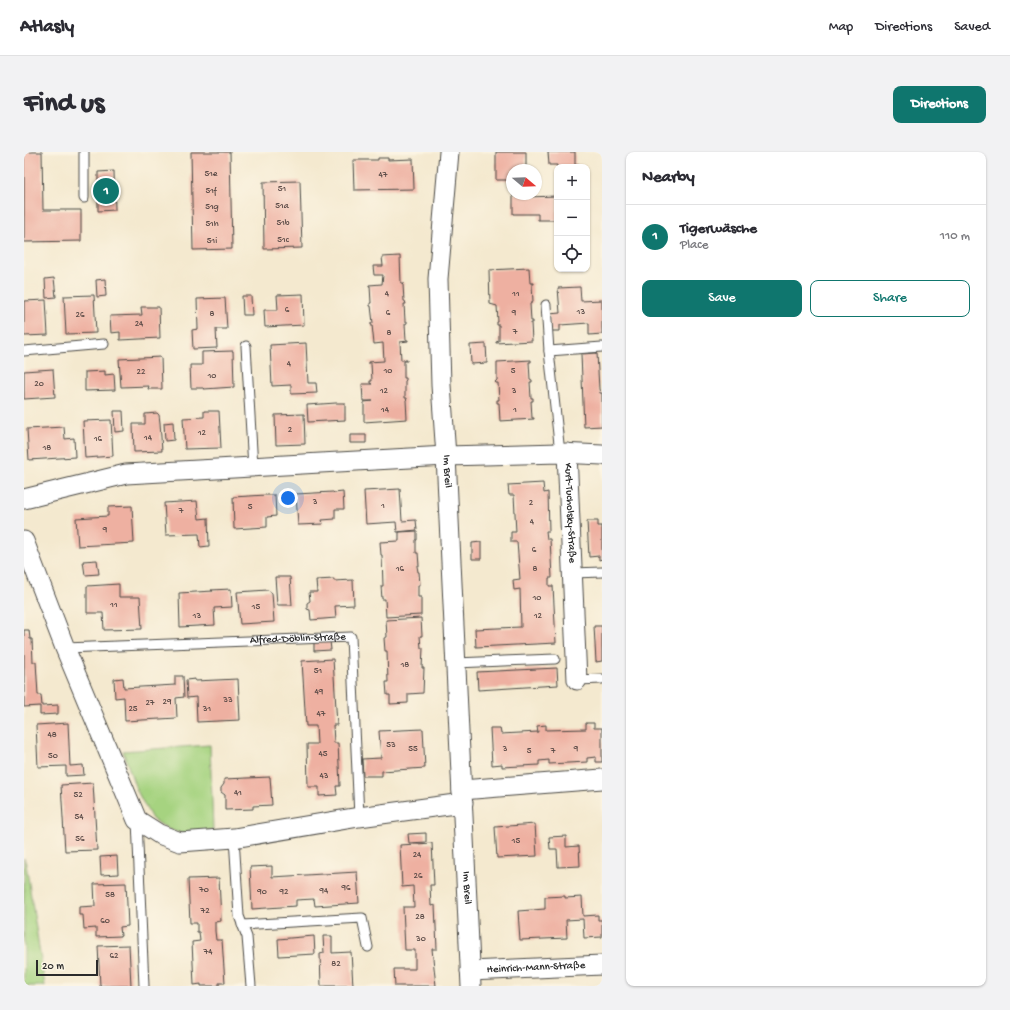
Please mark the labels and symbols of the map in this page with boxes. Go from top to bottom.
north arrow [506,164,542,200]
house number: 51e [204,169,218,180]
house number: 47 [379,170,388,181]
pin: 1 [93,176,119,206]
house number: 51 [278,184,287,195]
house number: 51f [205,186,218,197]
house number: 51a [275,201,290,212]
house number: 51g [205,202,219,213]
house number: 51b [276,218,290,229]
house number: 51h [205,219,219,230]
house number: 51c [277,235,290,246]
house number: 51i [207,236,217,247]
house number: 4 [385,289,390,300]
house number: 11 [511,289,520,300]
house number: 6 [285,305,290,316]
house number: 13 [576,307,585,318]
house number: 6 [386,308,391,319]
house number: 9 [511,308,517,319]
house number: 8 [210,309,215,320]
house number: 26 [76,310,85,321]
house number: 24 [135,319,144,330]
house number: 7 [512,327,518,338]
house number: 8 [387,328,392,339]
house number: 4 [287,359,292,370]
house number: 10 [383,366,392,377]
house number: 5 [511,366,516,377]
house number: 22 [137,367,146,378]
house number: 10 [207,371,216,382]
house number: 20 [34,379,44,390]
house number: 12 [379,386,389,397]
house number: 3 [511,386,517,397]
house number: 14 [380,405,390,416]
house number: 1 [512,405,517,416]
house number: 2 [288,425,293,436]
house number: 12 [197,428,207,439]
house number: 14 [143,433,153,444]
house number: 16 [93,434,103,445]
house number: 18 [42,443,51,454]
street label: Im Breil [440,454,454,489]
street label: Kurt-Tucholsky-Straße [561,463,578,564]
your location [278,488,298,508]
house number: 3 [312,497,318,508]
house number: 2 [529,498,534,509]
house number: 1 [380,501,385,512]
house number: 5 [248,502,253,513]
house number: 7 [178,506,184,517]
house number: 4 [530,517,535,528]
house number: 9 [102,525,108,536]
house number: 6 [532,545,537,556]
house number: 16 [395,564,405,575]
house number: 8 [533,564,538,575]
house number: 10 [532,593,541,604]
house number: 11 [109,600,118,611]
house number: 15 [251,602,260,613]
house number: 13 [192,611,201,622]
house number: 12 [533,611,543,622]
street label: Alfred-Döblin-Straße [250,631,346,647]
house number: 18 [400,660,409,671]
house number: 51 [314,666,323,677]
house number: 49 [315,687,324,698]
house number: 33 [222,695,233,706]
house number: 29 [163,697,172,708]
house number: 27 [145,698,155,709]
house number: 25 [128,704,138,715]
house number: 31 [202,704,212,715]
house number: 47 [317,709,326,720]
house number: 48 [47,730,57,741]
house number: 53 [386,740,396,751]
house number: 55 [408,744,418,755]
house number: 3 [502,744,508,755]
house number: 9 [573,744,579,755]
house number: 5 [527,746,532,757]
house number: 7 [550,746,556,757]
house number: 45 [319,749,328,760]
house number: 50 [48,751,58,762]
house number: 43 [320,771,329,782]
house number: 41 [234,788,242,799]
house number: 52 [73,790,83,801]
house number: 54 [75,812,84,823]
house number: 56 [75,834,85,845]
house number: 15 [511,836,520,847]
house number: 24 [413,850,422,861]
house number: 26 [414,871,423,882]
street label: Im Breil [460,871,473,905]
house number: 96 [340,883,351,894]
house number: 70 [198,885,209,896]
house number: 94 [319,886,329,897]
house number: 90 [256,887,267,898]
house number: 92 [279,887,289,898]
house number: 58 [105,890,115,901]
house number: 72 [199,906,210,917]
house number: 28 [415,912,425,923]
house number: 60 [100,916,110,927]
house number: 30 [415,934,426,945]
house number: 74 [203,947,213,958]
house number: 62 [110,951,119,962]
scale bar [36,958,98,977]
house number: 82 [331,959,341,970]
street label: Heinrich-Mann-Straße [486,960,586,976]

